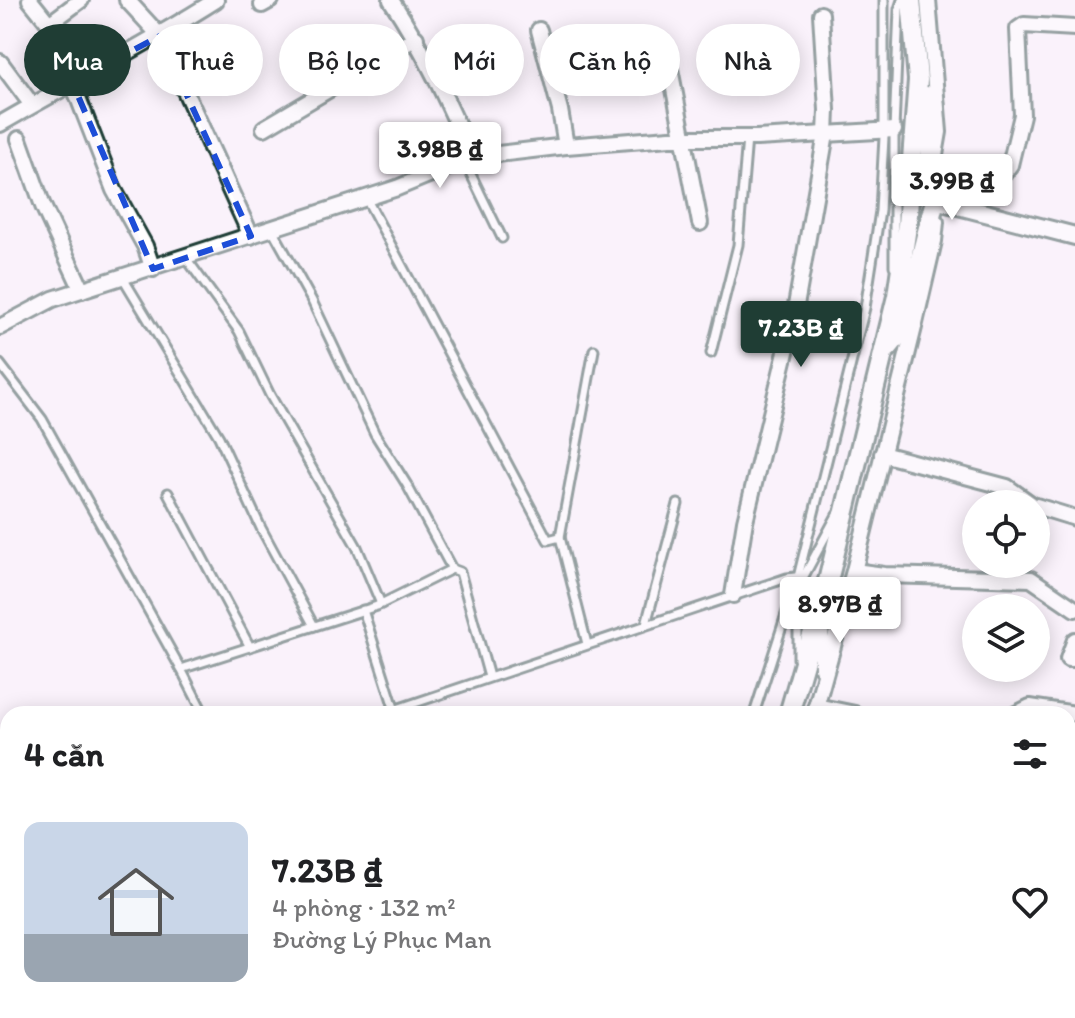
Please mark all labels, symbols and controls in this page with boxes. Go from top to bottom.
chip: Mua [24,24,131,96]
chip: Thuê [147,24,263,96]
chip: Bộ lọc [279,24,409,96]
chip: Mới [425,24,524,96]
chip: Căn hộ [540,24,680,96]
chip: Nhà [696,24,800,96]
pin: 3.98B ₫ [366,122,514,190]
text: 3.98B ₫ [397,132,483,164]
pin: 3.99B ₫ [878,154,1026,222]
text: 3.99B ₫ [909,164,995,196]
pin: 7.23B ₫ [727,301,875,369]
text: 7.23B ₫ [759,311,843,343]
map controls [962,490,1050,682]
button: locate [962,490,1050,578]
pin: 8.97B ₫ [766,577,914,645]
text: 8.97B ₫ [798,587,882,619]
button: layers [962,594,1050,682]
icon: filters [1008,732,1052,776]
text: 4 căn [24,734,104,775]
text: 7.23B ₫ [272,850,383,891]
icon: home [88,854,184,950]
icon: heart [1008,880,1052,924]
text: 4 phòng · 132 m² [272,891,456,923]
text: Đường Lý Phục Man [272,923,492,955]

